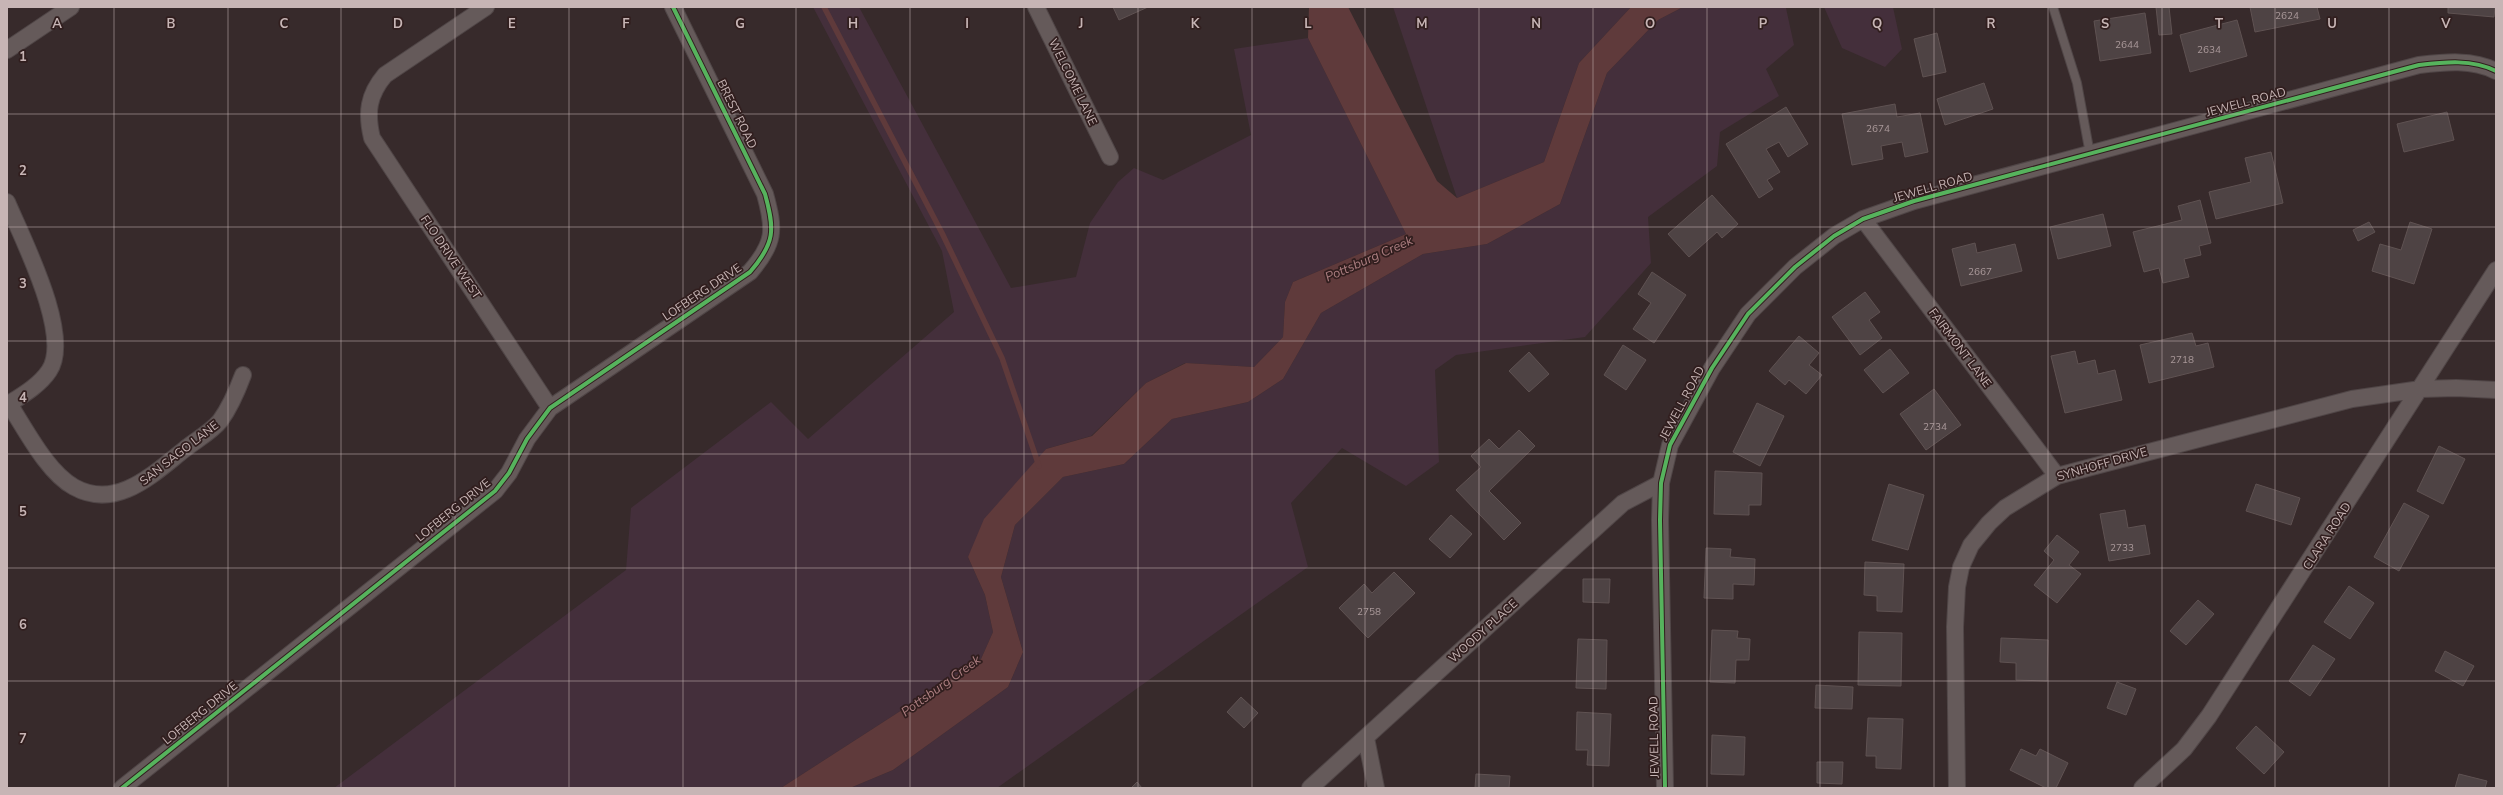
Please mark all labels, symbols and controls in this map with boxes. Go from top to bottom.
house number: 2624 [2275,9,2299,23]
text: A [52,15,62,33]
text: B [167,15,176,33]
text: C [280,15,289,33]
text: D [393,15,403,33]
text: E [508,15,516,33]
text: F [622,15,630,33]
text: G [735,15,745,33]
text: H [848,15,858,33]
text: I [965,15,969,33]
text: J [1078,15,1083,33]
text: K [1191,15,1200,33]
text: L [1304,15,1312,33]
text: M [1416,15,1428,33]
text: N [1531,15,1541,33]
text: O [1645,15,1655,33]
text: P [1759,15,1768,33]
text: Q [1872,15,1882,33]
text: R [1987,15,1996,33]
text: S [2101,15,2109,33]
text: T [2215,15,2224,33]
text: U [2327,15,2337,33]
text: V [2440,15,2451,33]
street label: WELCOME LANE [1045,36,1101,128]
house number: 2644 [2115,38,2139,52]
house number: 2634 [2197,43,2221,57]
text: 1 [19,48,27,66]
street label: BREST ROAD [713,77,761,151]
street label: JEWELL ROAD [2203,84,2288,121]
house number: 2674 [1866,122,1890,136]
text: 2 [19,162,27,180]
street label: JEWELL ROAD [1891,168,1975,206]
street label: FLO DRIVE WEST [417,212,485,303]
water label: Pottsburg Creek [1322,231,1416,286]
street label: LOFBERG DRIVE [659,260,745,324]
house number: 2667 [1968,265,1992,279]
text: 3 [19,275,27,293]
street label: FAIRMONT LANE [1925,305,1995,391]
house number: 2718 [2170,353,2194,367]
street label: JEWELL ROAD [1655,363,1708,444]
text: 4 [19,389,27,407]
street label: SAN SAGO LANE [136,417,222,489]
house number: 2734 [1923,420,1947,434]
street label: SYNHOFF DRIVE [2055,443,2149,485]
street label: LOFBERG DRIVE [412,475,494,545]
street label: CLARA ROAD [2299,499,2355,573]
text: 5 [19,503,27,521]
house number: 2733 [2110,541,2134,555]
street label: WOODY PLACE [1445,596,1521,666]
house number: 2758 [1357,605,1381,619]
text: 6 [19,616,27,634]
water label: Pottsburg Creek [898,651,985,721]
street label: LOFBERG DRIVE [159,678,241,748]
street label: JEWELL ROAD [1645,696,1663,779]
text: 7 [19,730,27,748]

